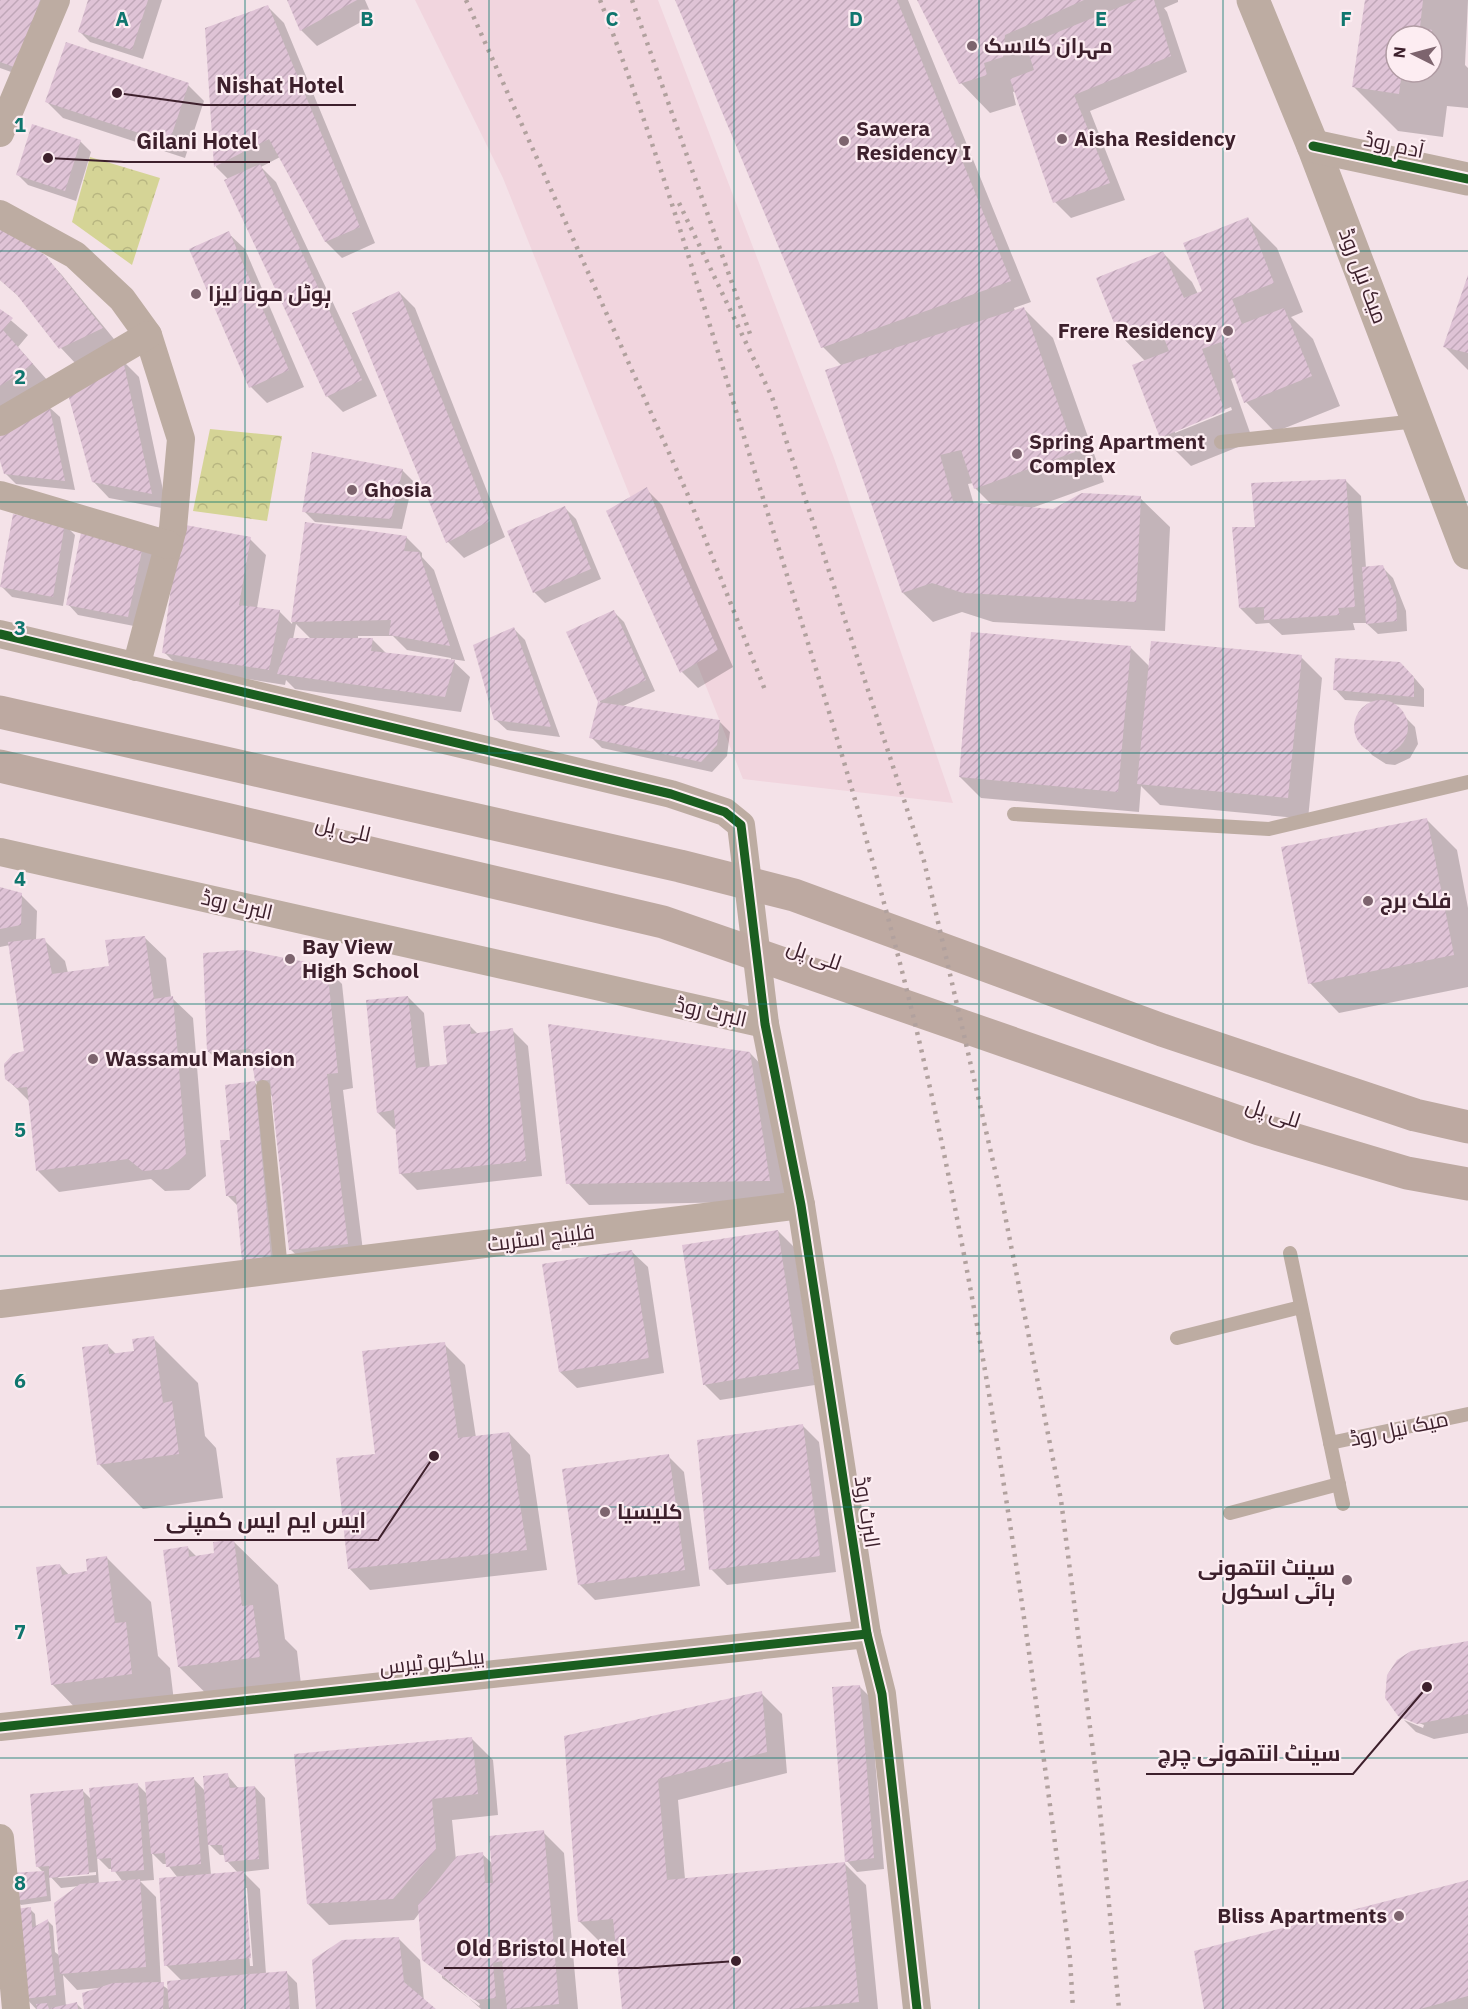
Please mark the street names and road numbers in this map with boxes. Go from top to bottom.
street label: آدم روڈ [1361,124,1427,165]
street label: میک نیل روڈ [1333,224,1395,327]
street label: للی پل [313,808,374,849]
street label: البرٹ روڈ [199,882,276,926]
street label: للی پل [783,932,845,977]
street label: البرٹ روڈ [673,989,750,1033]
street label: للی پل [1242,1090,1304,1135]
street label: فلینچ اسٹریٹ [486,1217,596,1258]
street label: میک نیل روڈ [1347,1404,1451,1452]
street label: البرٹ روڈ [848,1474,887,1550]
street label: بیلگریو ٹیرس [378,1642,486,1680]

